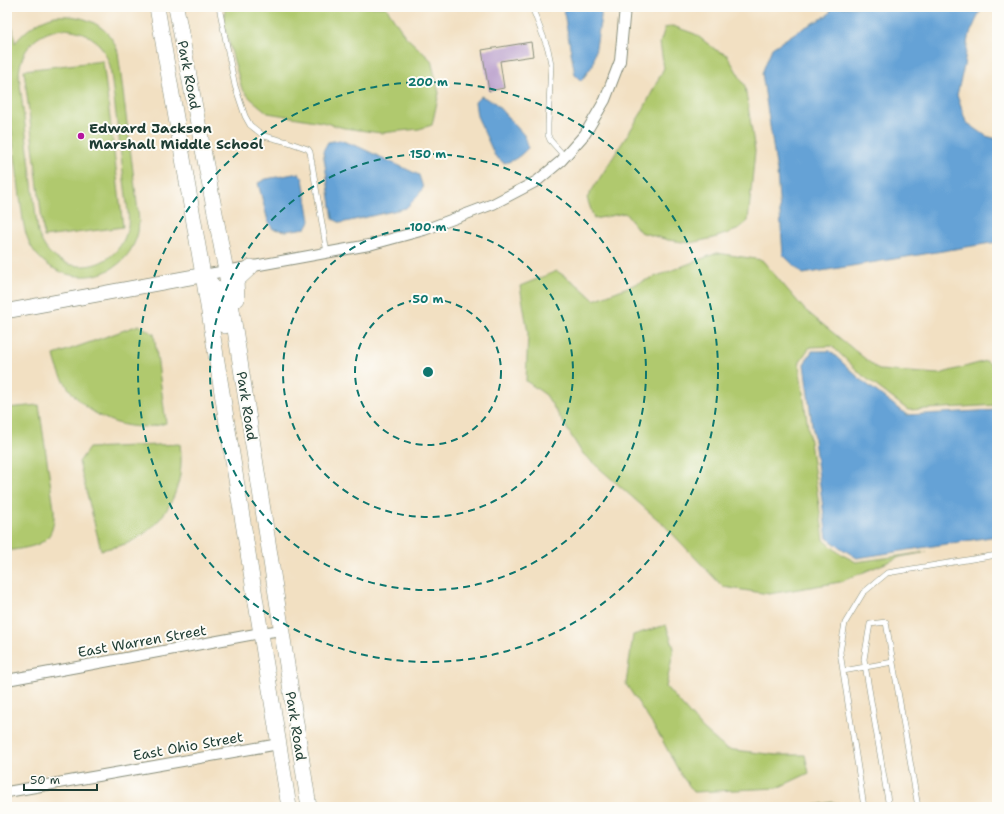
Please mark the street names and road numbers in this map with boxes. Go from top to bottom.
street label: Park Road [173,39,205,111]
street label: Park Road [233,370,261,442]
street label: East Warren Street [76,621,208,661]
street label: Park Road [282,690,310,762]
street label: East Ohio Street [132,727,244,765]

